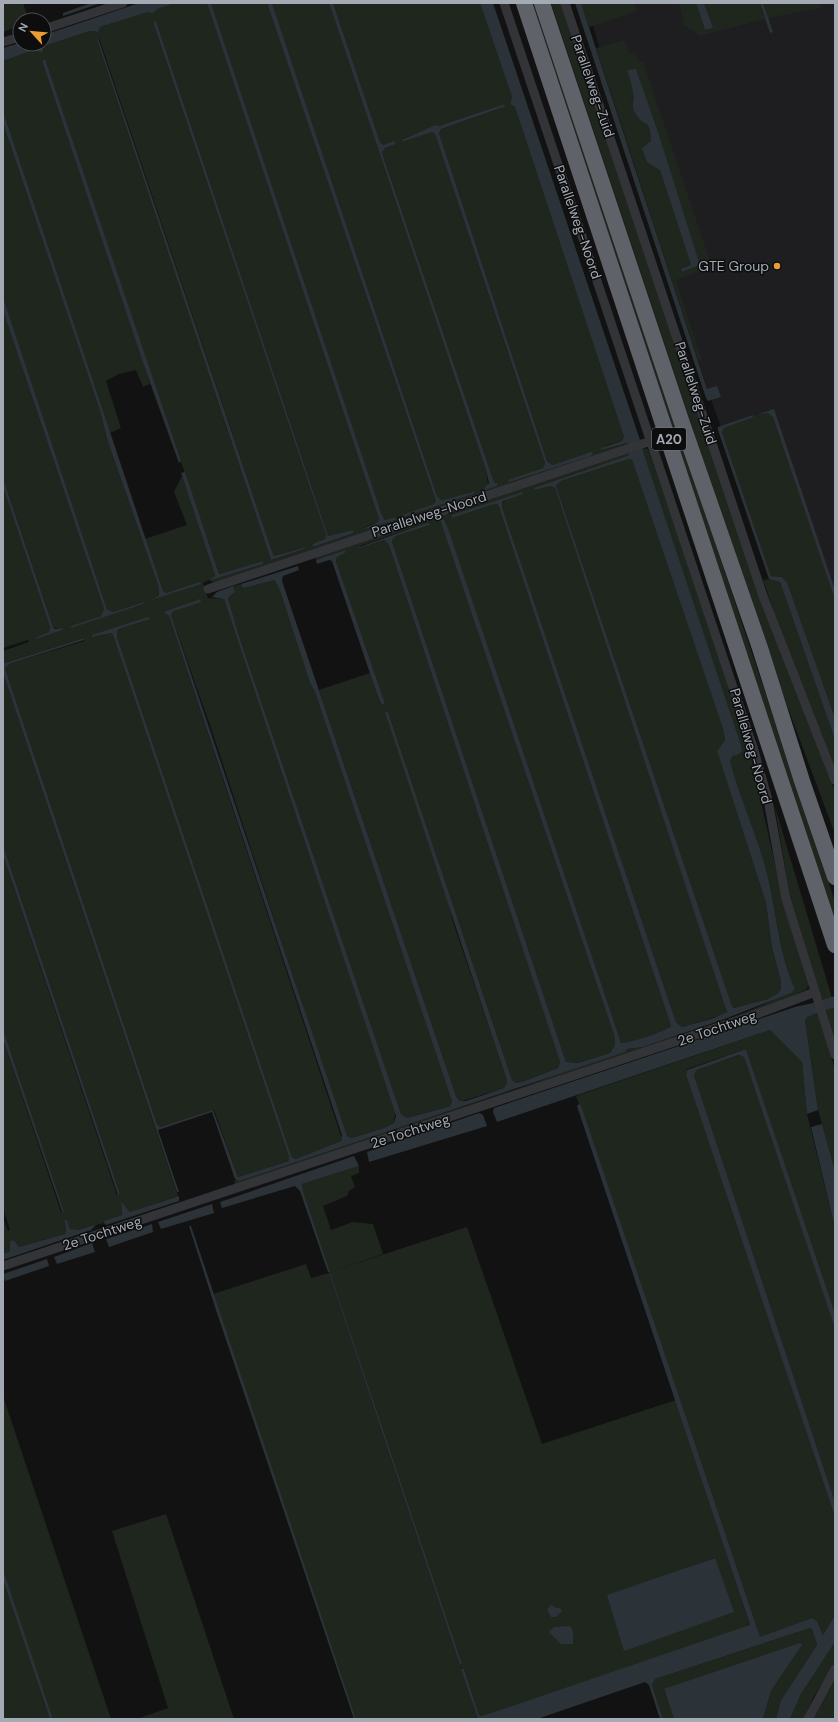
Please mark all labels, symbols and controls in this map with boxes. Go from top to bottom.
north arrow [12,12,52,52]
text: N [15,21,31,34]
street label: Parallelweg-Zuid [567,32,619,140]
street label: Parallelweg-Noord [550,163,606,281]
place label: GTE Group [698,257,769,275]
marker: GTE Group [772,261,782,271]
street label: Parallelweg-Zuid [671,339,721,447]
road number: A20 [652,428,686,450]
street label: Parallelweg-Noord [370,487,488,541]
street label: Parallelweg-Noord [726,686,776,806]
street label: 2e Tochtweg [675,1006,759,1050]
street label: 2e Tochtweg [368,1110,452,1152]
street label: 2e Tochtweg [60,1212,144,1254]

